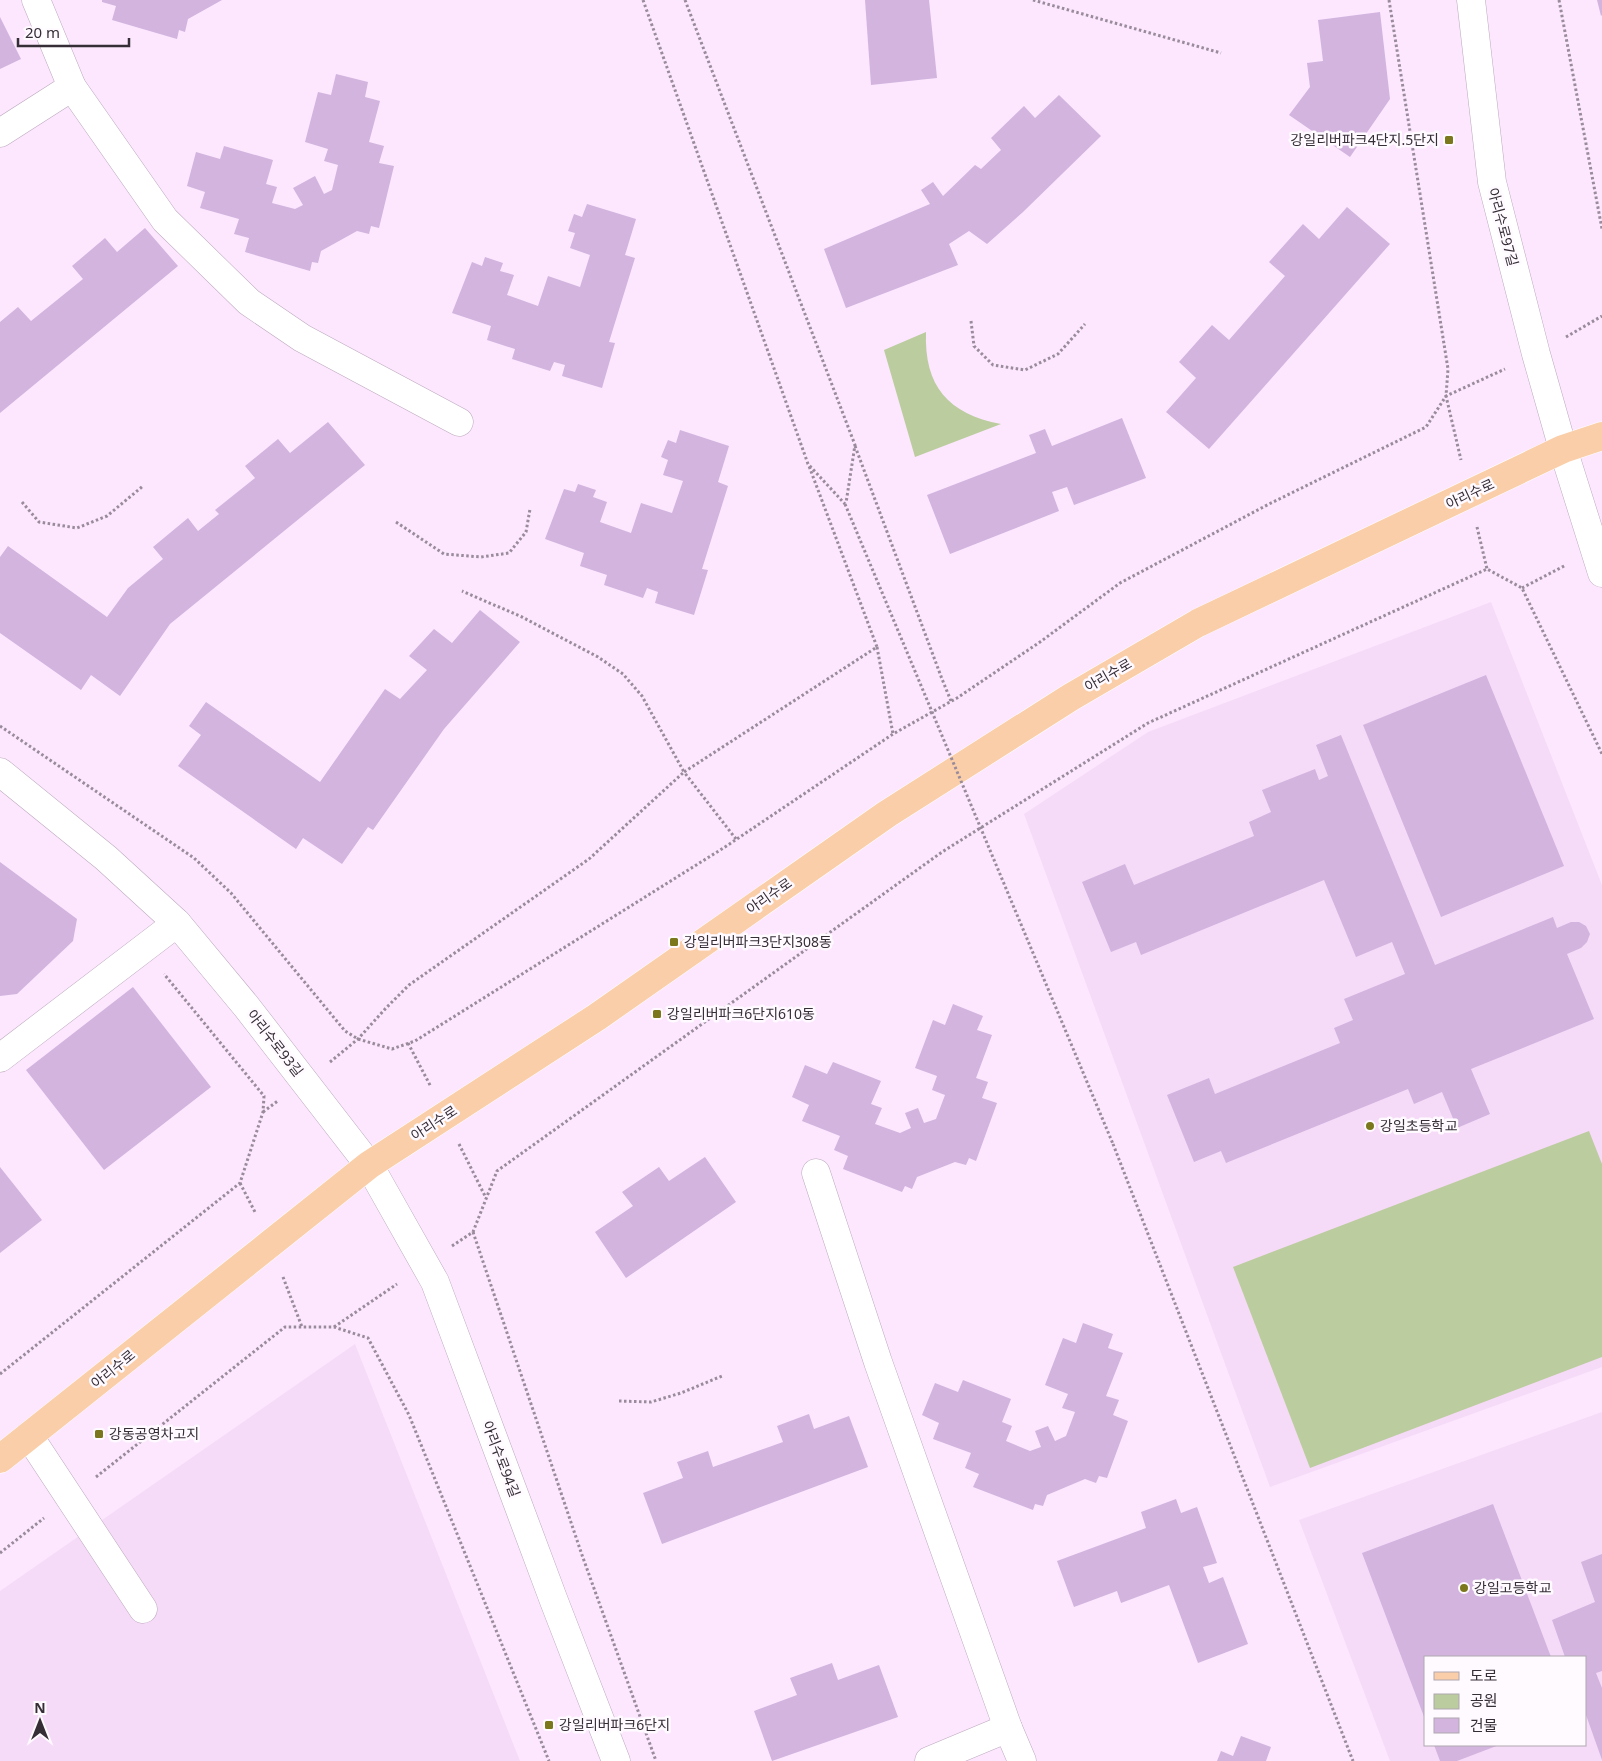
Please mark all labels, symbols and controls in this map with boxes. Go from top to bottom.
scale bar [18,15,129,47]
text: 20 m [25,22,60,42]
place label: 강일리버파크4단지.5단지 [1290,130,1439,149]
marker: 강일리버파크4단지.5단지 [1443,134,1455,146]
street label: 아리수로97길 [1484,186,1523,268]
street label: 아리수로 [1442,474,1497,513]
street label: 아리수로 [1081,653,1135,696]
street label: 아리수로 [742,873,795,918]
place label: 강일리버파크3단지308동 [684,932,832,951]
marker: 강일리버파크3단지308동 [668,936,680,948]
place label: 강일리버파크6단지610동 [667,1004,815,1023]
street label: 아리수로93길 [243,1005,308,1080]
marker: 강일리버파크6단지610동 [651,1008,663,1020]
street label: 아리수로 [407,1101,461,1145]
place label: 강일초등학교 [1380,1116,1457,1135]
marker: 강일초등학교 [1364,1120,1376,1132]
street label: 아리수로 [87,1345,139,1392]
street label: 아리수로94길 [478,1418,525,1500]
place label: 강동공영차고지 [109,1424,199,1443]
marker: 강동공영차고지 [93,1428,105,1440]
place label: 강일고등학교 [1474,1578,1551,1597]
marker: 강일고등학교 [1458,1582,1470,1594]
legend [1424,1656,1587,1746]
text: 도로 [1470,1665,1498,1685]
text: 공원 [1470,1690,1498,1710]
north arrow [15,1696,65,1746]
text: N [34,1698,46,1717]
place label: 강일리버파크6단지 [559,1715,670,1734]
text: 건물 [1470,1715,1498,1735]
marker: 강일리버파크6단지 [543,1719,555,1731]

